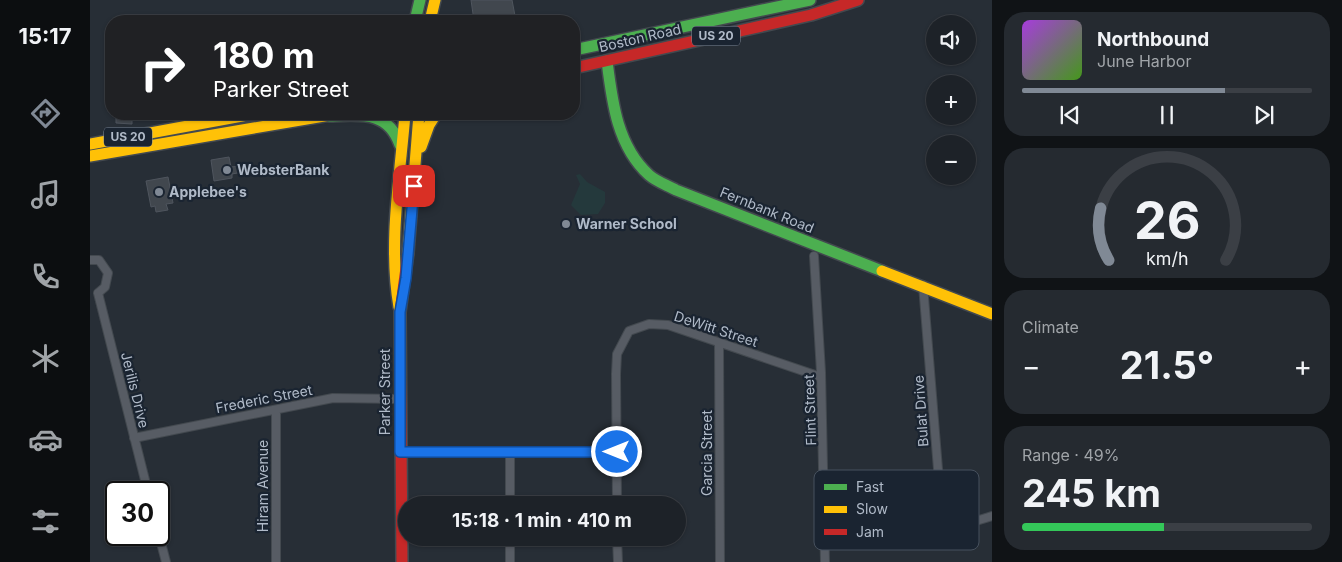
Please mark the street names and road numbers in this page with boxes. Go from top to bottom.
street label: Boston Road [597,20,683,55]
road number: US 20 [692,27,740,46]
road number: US 20 [104,128,152,146]
street label: Fernbank Road [718,183,817,236]
street label: DeWitt Street [672,307,761,350]
street label: Parker Street [376,348,393,435]
street label: Jerilis Drive [118,350,153,430]
street label: Flint Street [800,374,819,446]
street label: Bulat Drive [910,375,931,448]
street label: Frederic Street [214,381,314,416]
street label: Garcia Street [698,410,715,496]
street label: Hiram Avenue [254,440,271,532]

